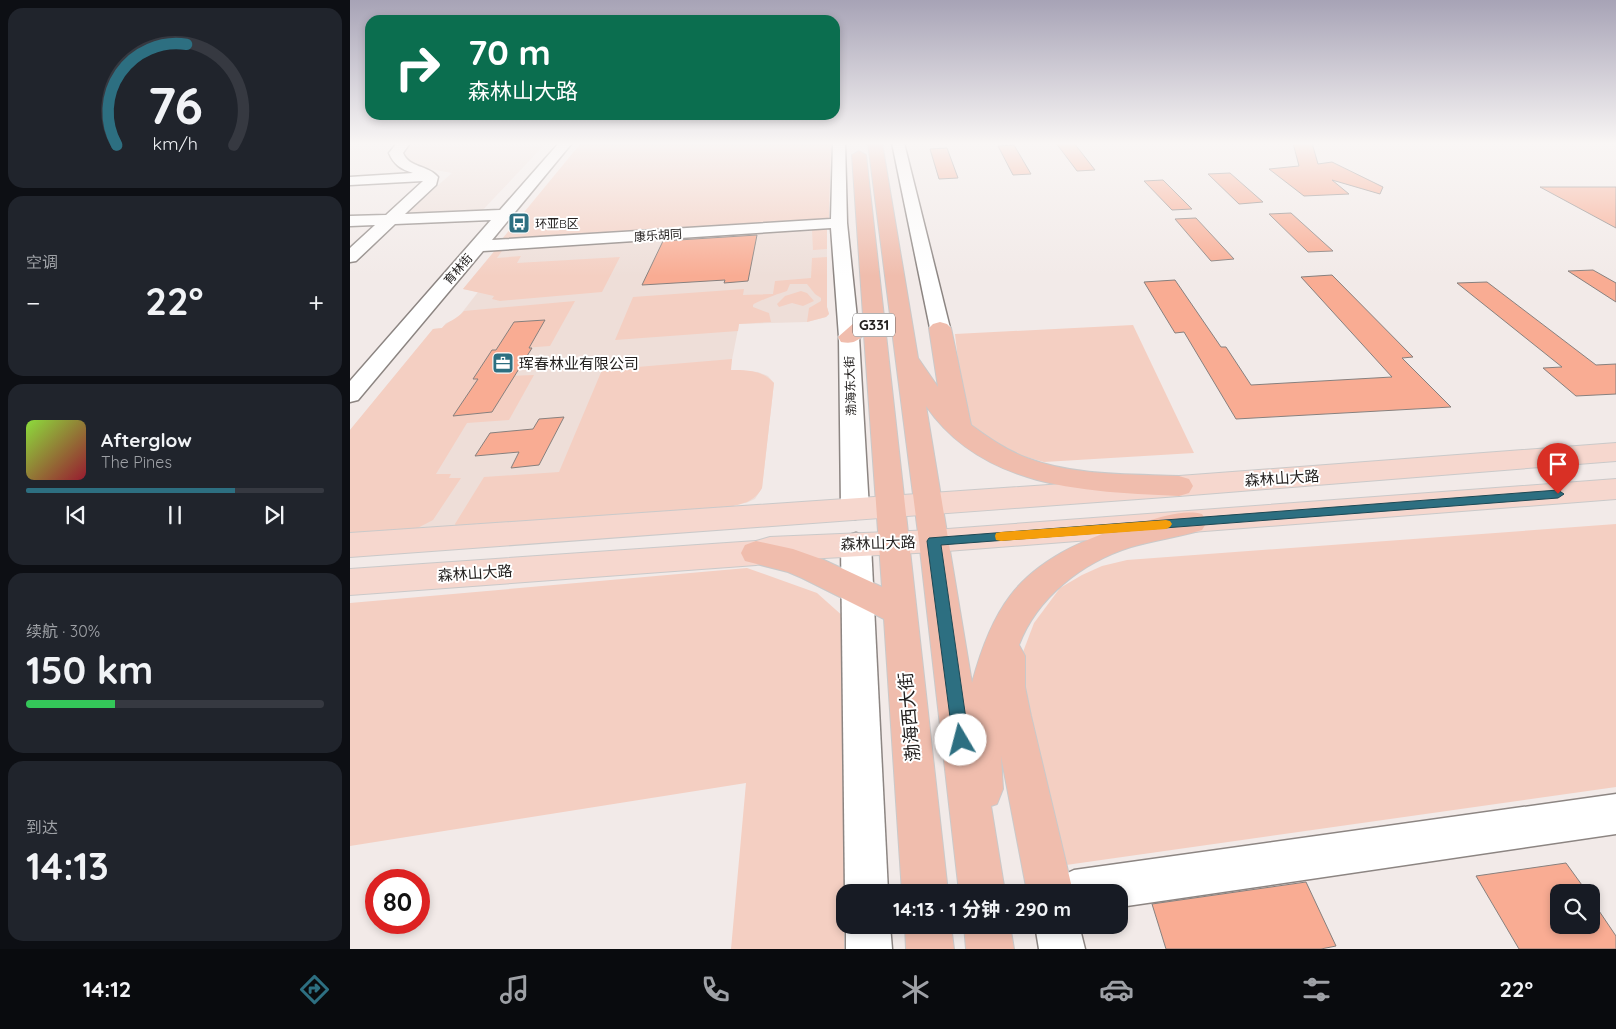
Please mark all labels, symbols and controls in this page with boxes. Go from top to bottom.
text: 70 m [468,30,551,74]
icon: right [385,35,450,100]
text: 76 [147,72,203,137]
text: 森林山大路 [468,77,578,105]
text: km/h [152,132,198,154]
bus stop icon: 环亚B区 [507,211,531,235]
place label: 环亚B区 [535,216,579,231]
street label: 康乐胡同 [634,226,682,244]
street label: 育林街 [441,250,475,288]
text: 空调 [26,252,58,272]
text: 22° [145,277,203,325]
text: − [26,285,41,320]
text: + [308,285,324,320]
road number: G331 [853,314,895,336]
office icon: 珲春林业有限公司 [491,351,515,375]
place label: 珲春林业有限公司 [519,354,639,373]
street label: 渤海东大街 [841,356,859,416]
text: Afterglow [101,428,192,452]
pin [1537,443,1579,494]
icon: arrive [1544,450,1572,478]
text: The Pines [101,452,172,472]
street label: 森林山大路 [1244,466,1320,490]
icon: previous [62,501,90,529]
icon: pause [161,501,189,529]
icon: next [260,501,288,529]
street label: 森林山大路 [840,532,916,554]
street label: 森林山大路 [437,561,513,585]
text: 续航 · 30% [26,621,100,641]
text: 150 km [26,646,153,694]
street label: 渤海西大街 [894,671,924,763]
position arrow [934,713,986,765]
text: 到达 [26,817,58,837]
text: 14:13 [26,842,109,890]
speed limit sign: 80 [365,869,430,934]
map controls [1550,884,1600,934]
button: search [1550,884,1600,934]
text: 14:13 · 1 分钟 · 290 m [893,897,1071,921]
icon: directions [297,972,332,1007]
icon: music [497,972,532,1007]
icon: phone [698,972,733,1007]
icon: climate [898,972,933,1007]
icon: car [1099,972,1134,1007]
icon: filters [1299,972,1334,1007]
text: 14:12 [83,975,131,1003]
text: 22° [1499,975,1533,1003]

